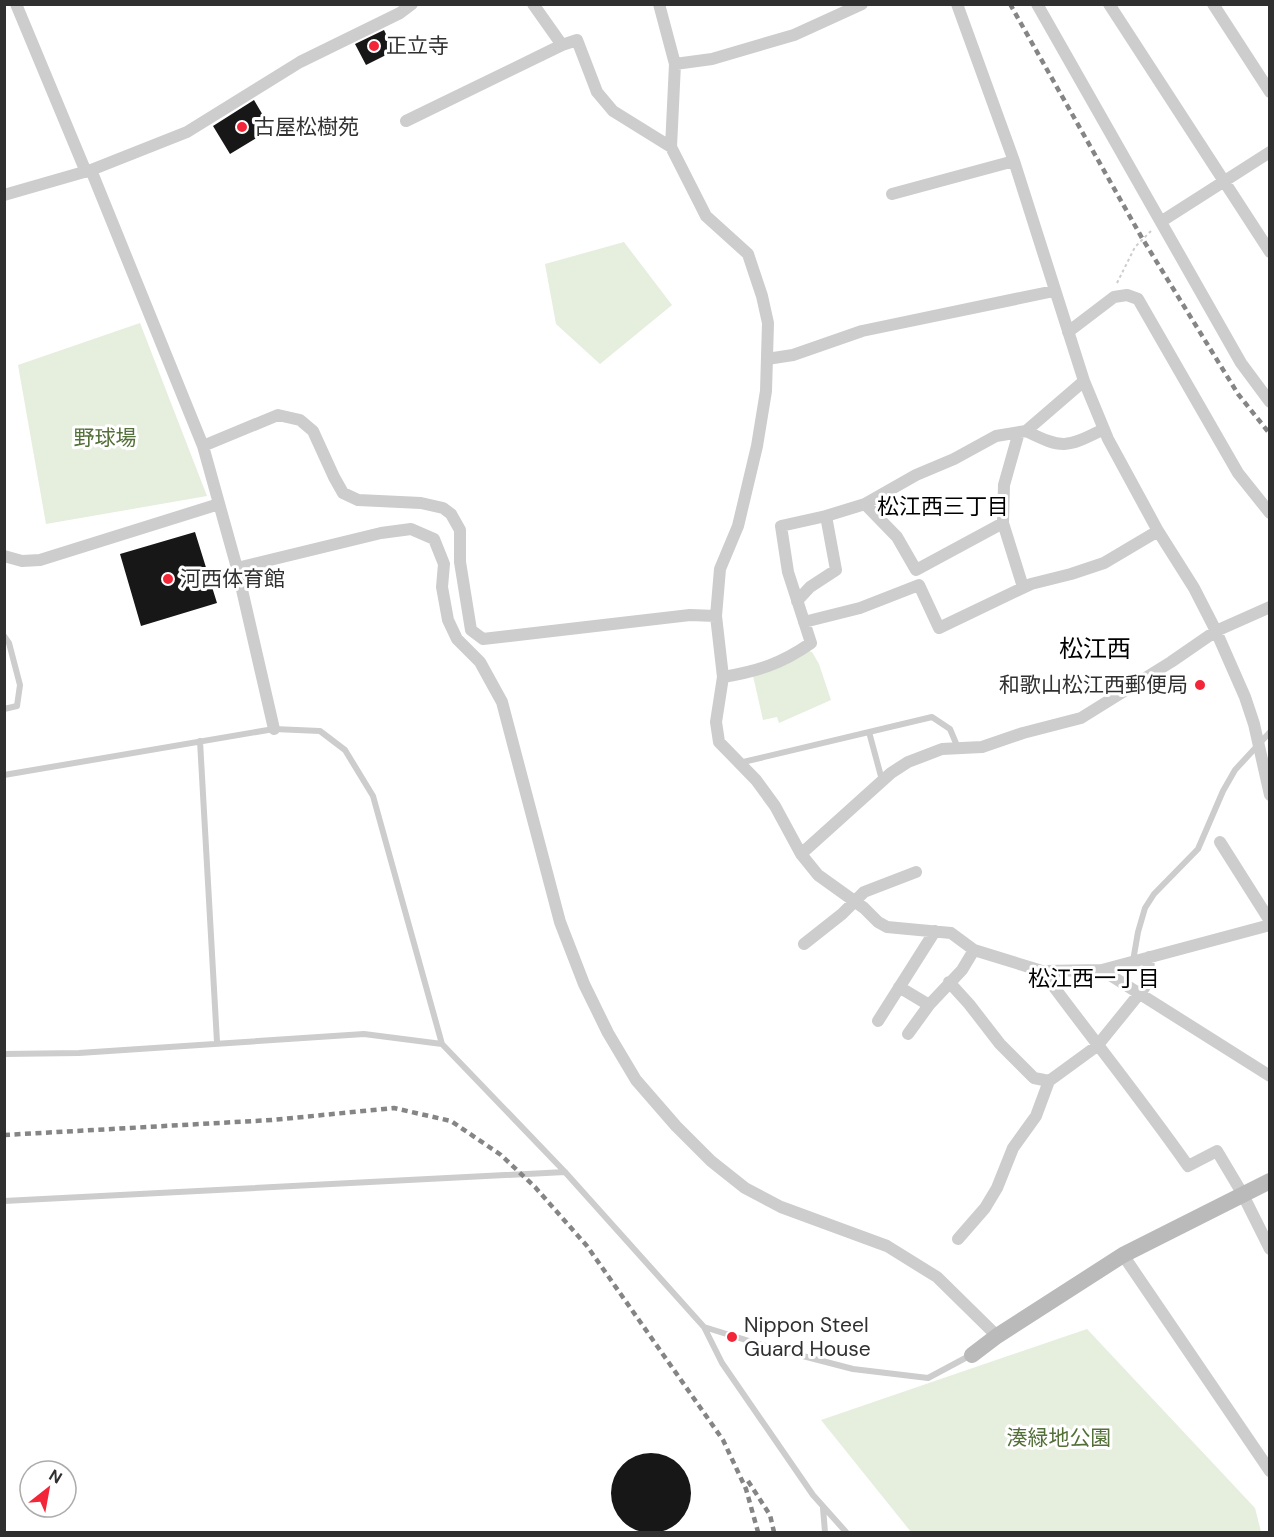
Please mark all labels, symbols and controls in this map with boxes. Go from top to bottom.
place label: 正立寺 [386,32,449,60]
marker: 正立寺 [367,39,381,53]
place label: 古屋松樹苑 [254,113,359,141]
marker: 古屋松樹苑 [235,120,249,134]
park label: 野球場 [74,424,137,452]
district label: 松江西三丁目 [877,492,1009,521]
place label: 河西体育館 [180,565,285,593]
marker: 河西体育館 [161,572,175,586]
district label: 松江西 [1059,633,1131,664]
place label: 和歌山松江西郵便局 [999,671,1188,699]
marker: 和歌山松江西郵便局 [1193,678,1207,692]
district label: 松江西一丁目 [1028,964,1160,993]
place label: Nippon Steel Guard House [744,1311,871,1363]
marker: Nippon Steel Guard House [725,1330,739,1344]
park label: 湊緑地公園 [1007,1424,1112,1452]
north arrow [18,1459,78,1519]
text: N [45,1465,66,1489]

